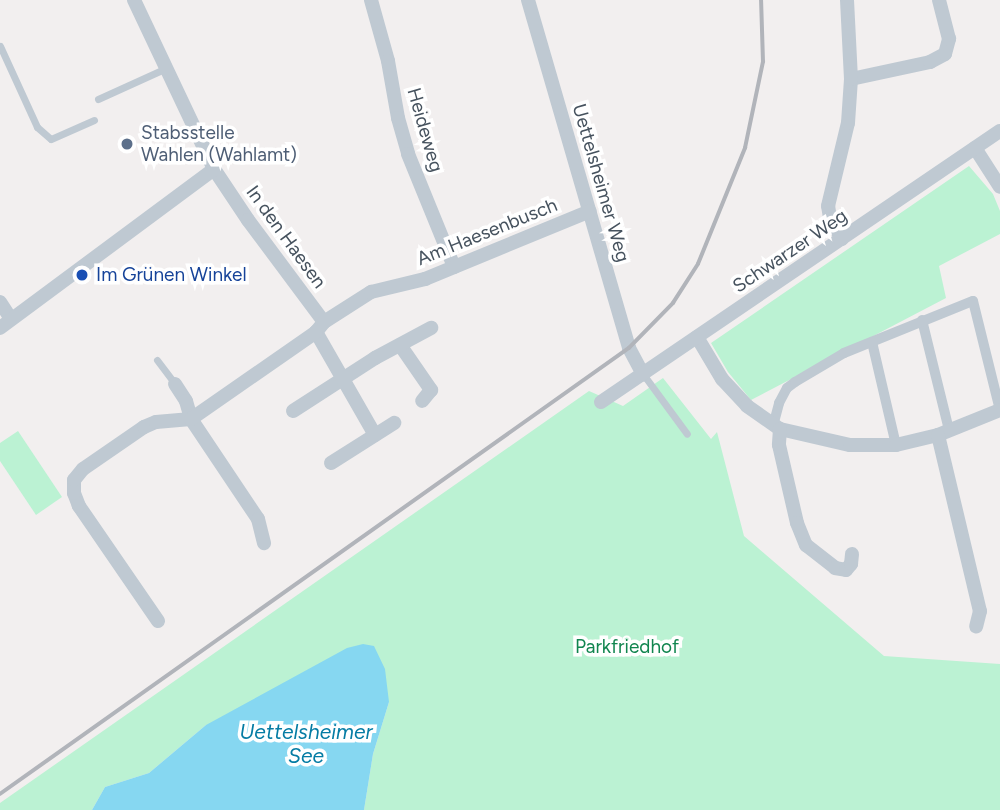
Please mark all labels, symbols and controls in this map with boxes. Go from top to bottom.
street label: Heideweg [402,85,448,175]
street label: Uettelsheimer Weg [567,101,635,265]
place label: Stabsstelle Wahlen (Wahlamt) [141,122,297,166]
marker: Stabsstelle Wahlen (Wahlamt) [119,136,135,152]
street label: In den Haesen [241,181,331,293]
street label: Am Haesenbusch [413,193,561,271]
street label: Schwarzer Weg [728,204,852,298]
place label: Im Grünen Winkel [96,264,247,286]
marker: Im Grünen Winkel [74,267,90,283]
park label: Parkfriedhof [575,636,679,658]
water label: Uettelsheimer See [239,719,373,769]

